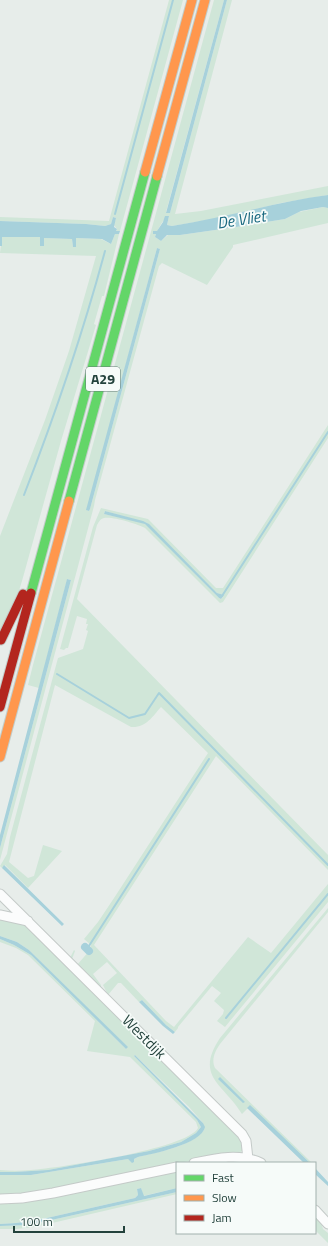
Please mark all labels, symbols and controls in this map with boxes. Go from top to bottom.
water label: De Vliet [215,203,269,235]
road number: A29 [86,367,120,391]
street label: Westdijk [117,1009,172,1064]
legend [176,1162,316,1234]
text: Fast [212,1168,235,1187]
text: Slow [212,1188,237,1207]
scale bar [14,1208,124,1234]
text: Jam [212,1208,232,1227]
text: 100 m [20,1212,53,1231]

